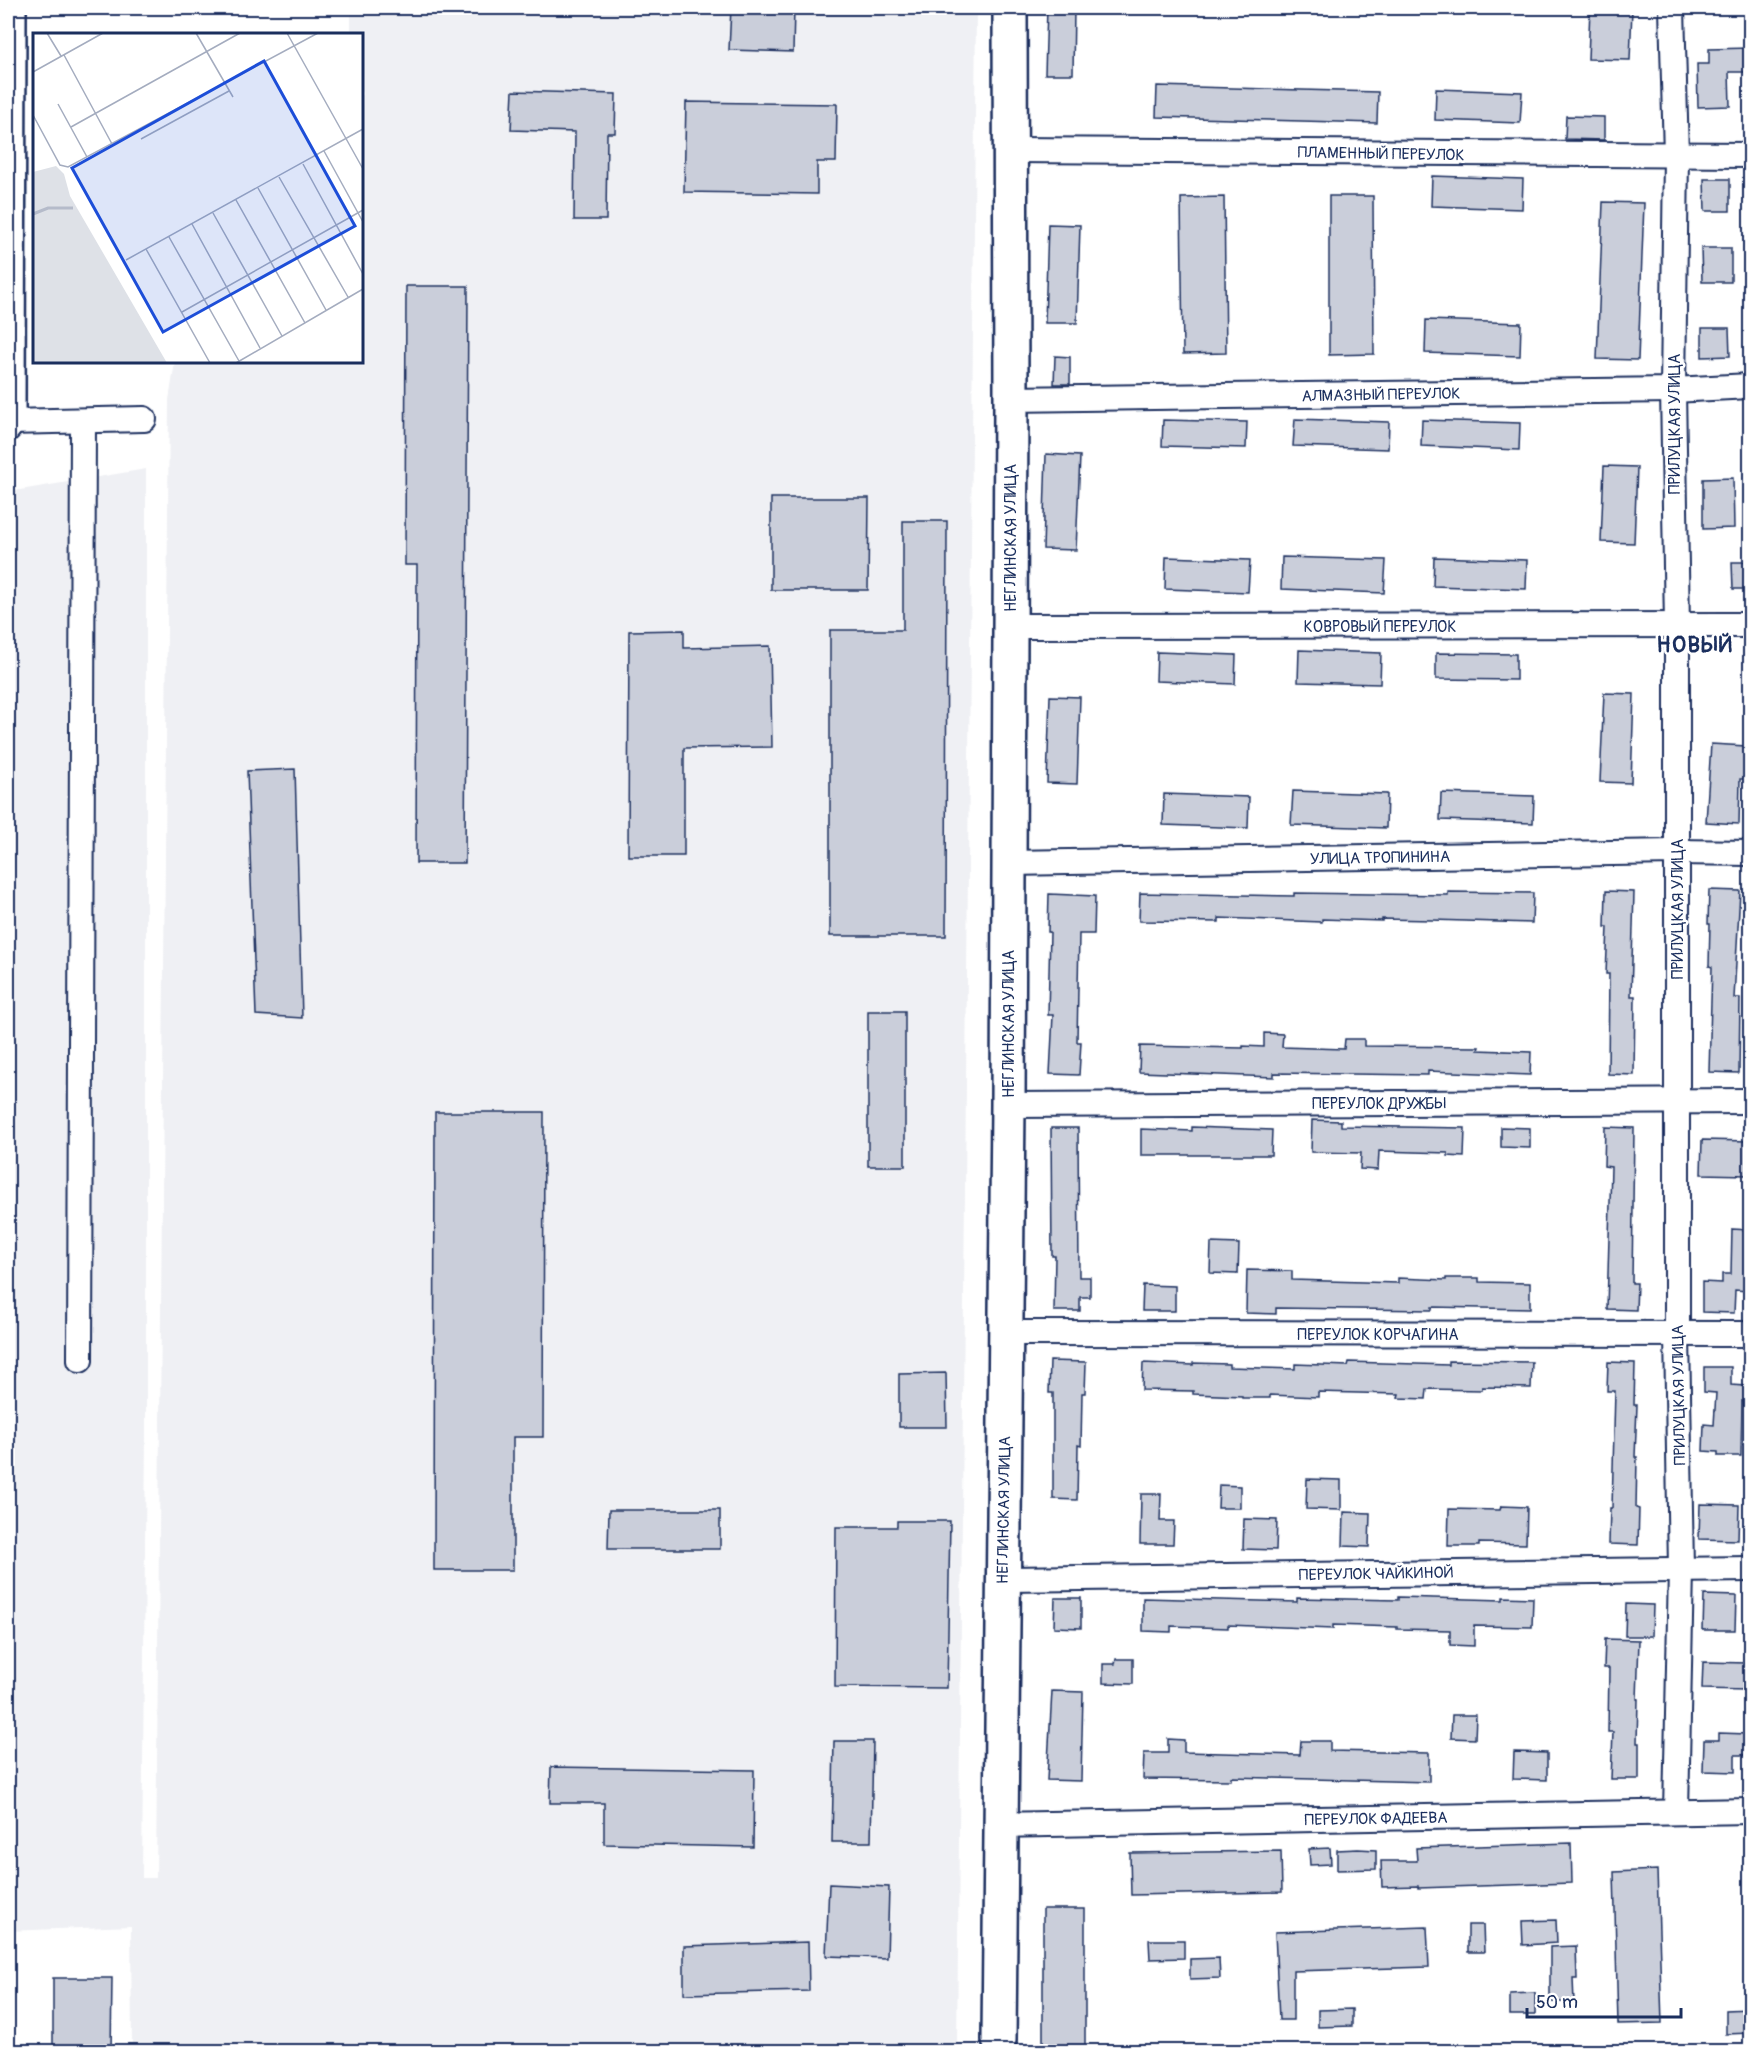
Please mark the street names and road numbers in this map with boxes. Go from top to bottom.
street label: ПЛАМЕННЫЙ ПЕРЕУЛОК [1297,143,1465,165]
street label: ПРИЛУЦКАЯ УЛИЦА [1665,354,1685,494]
street label: АЛМАЗНЫЙ ПЕРЕУЛОК [1301,384,1461,406]
street label: НЕГЛИНСКАЯ УЛИЦА [1001,464,1021,612]
street label: КОВРОВЫЙ ПЕРЕУЛОК [1304,617,1456,637]
street label: ПРИЛУЦКАЯ УЛИЦА [1668,839,1688,979]
street label: УЛИЦА ТРОПИНИНА [1310,847,1450,869]
street label: НЕГЛИНСКАЯ УЛИЦА [999,950,1019,1098]
street label: ПЕРЕУЛОК ДРУЖБЫ [1312,1094,1447,1114]
street label: ПЕРЕУЛОК КОРЧАГИНА [1297,1325,1459,1345]
street label: ПРИЛУЦКАЯ УЛИЦА [1668,1325,1690,1465]
street label: НЕГЛИНСКАЯ УЛИЦА [993,1436,1015,1584]
street label: ПЕРЕУЛОК ЧАЙКИНОЙ [1299,1563,1454,1585]
street label: ПЕРЕУЛОК ФАДЕЕВА [1304,1808,1448,1830]

